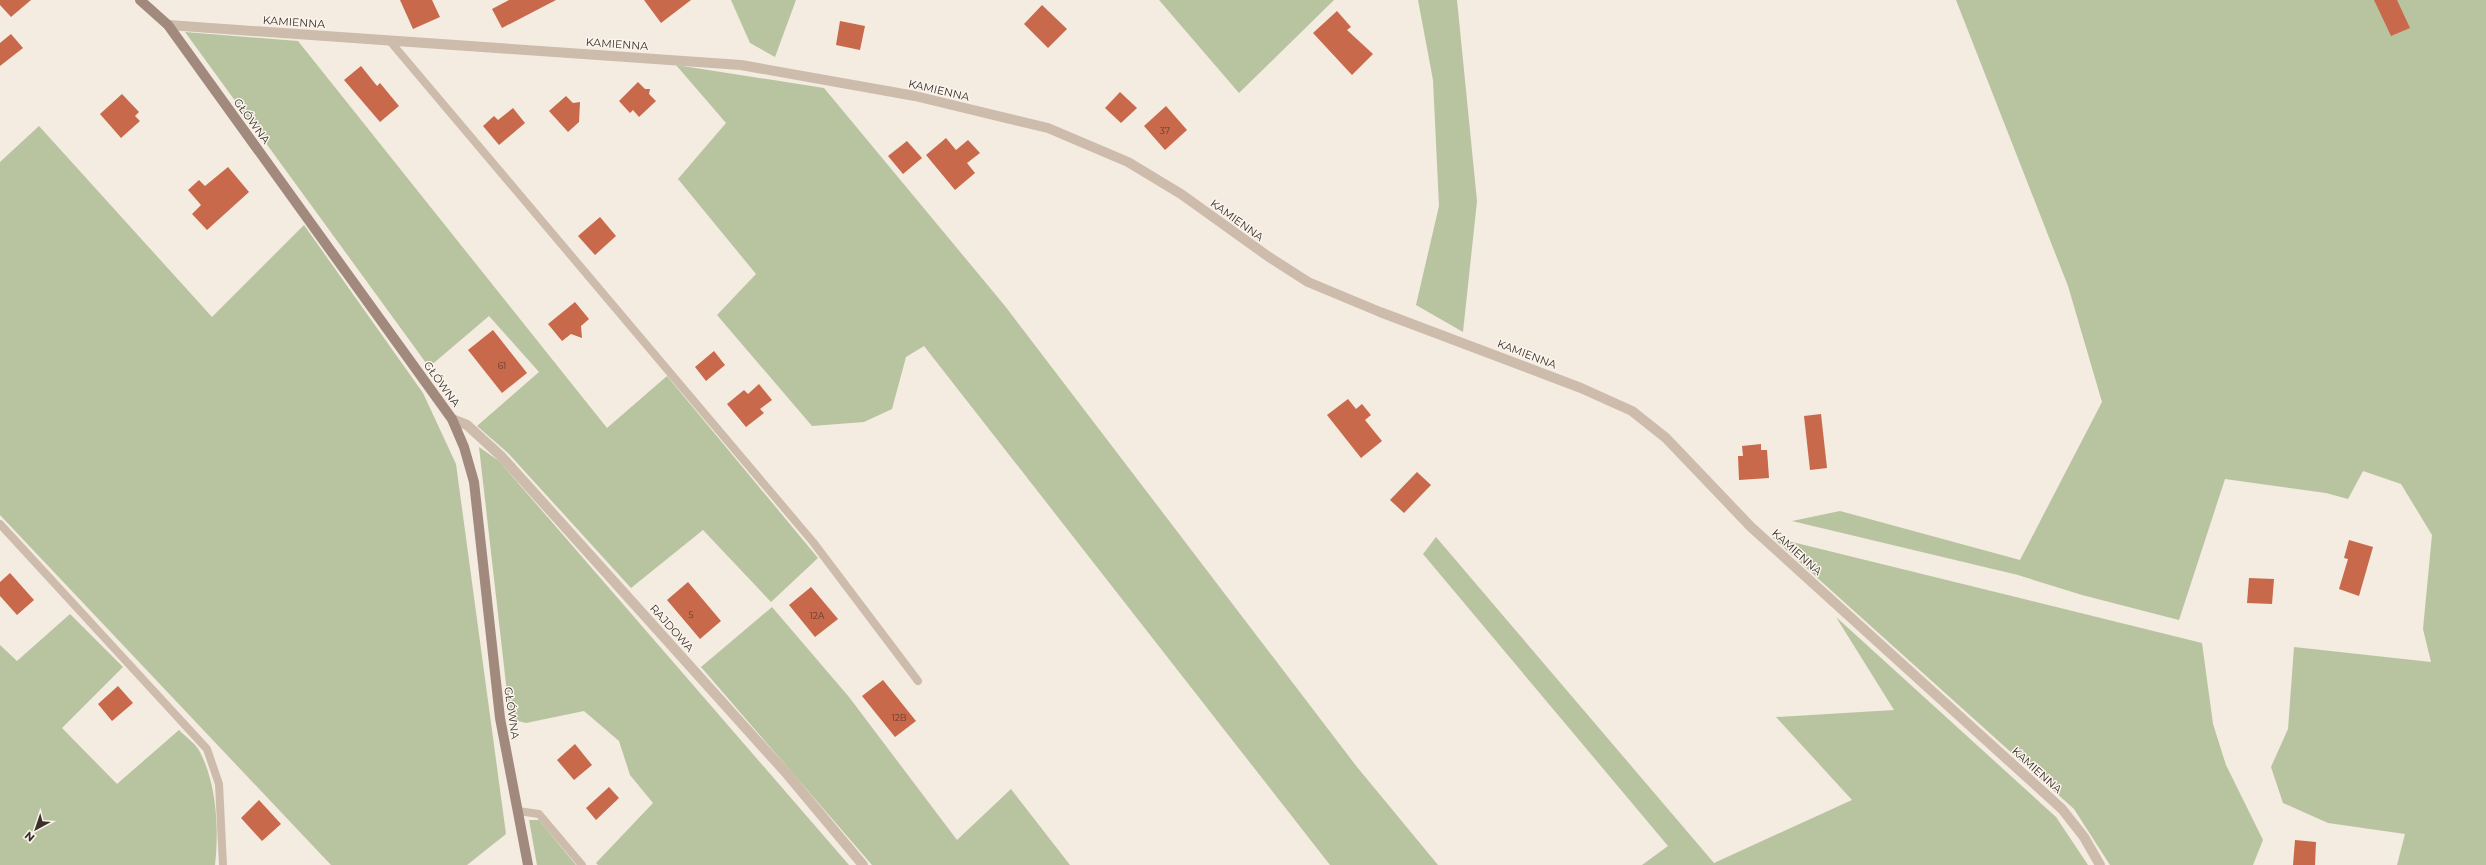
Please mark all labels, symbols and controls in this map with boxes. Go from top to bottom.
street label: KAMIENNA [262,13,326,31]
street label: KAMIENNA [585,35,649,53]
street label: KAMIENNA [907,76,971,104]
street label: GŁÓWNA [231,96,273,147]
house number: 37 [1160,125,1170,136]
street label: KAMIENNA [1208,196,1266,244]
street label: KAMIENNA [1495,336,1559,372]
street label: GŁÓWNA [421,359,463,410]
house number: 61 [498,360,506,371]
street label: KAMIENNA [1769,526,1825,578]
street label: RAJDOWA [647,601,697,655]
house number: 5 [688,609,694,620]
house number: 12A [810,610,825,621]
street label: GŁÓWNA [501,686,523,740]
house number: 12B [891,712,907,723]
street label: KAMIENNA [2009,744,2065,796]
north arrow [16,809,56,849]
text: N [22,828,37,845]

